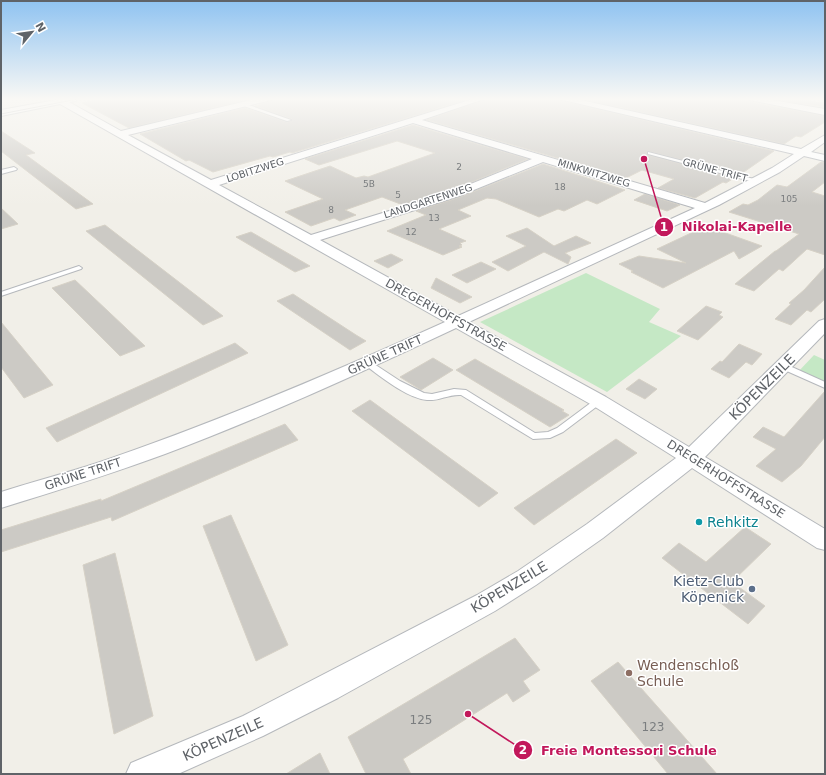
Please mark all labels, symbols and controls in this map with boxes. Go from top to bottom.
north arrow [12,12,52,52]
text: N [32,20,48,35]
street label: GRÜNE TRIFT [681,155,750,184]
street label: LOBITZWEG [225,156,285,184]
street label: MINKWITZWEG [557,157,631,189]
house number: 2 [456,162,462,172]
house number: 5B [363,179,375,189]
street label: LANDGARTENWEG [382,181,474,221]
house number: 18 [554,182,566,192]
house number: 5 [395,190,401,200]
house number: 105 [780,194,798,204]
house number: 8 [328,205,334,215]
house number: 13 [428,213,440,223]
callout: Nikolai-Kapelle [654,214,800,239]
text: Nikolai-Kapelle [682,219,792,234]
text: 1 [660,220,668,234]
house number: 12 [405,227,417,237]
street label: DREGERHOFFSTRASSE [383,276,509,354]
street label: GRÜNE TRIFT [345,330,425,378]
street label: KÖPENZEILE [725,350,798,423]
street label: DREGERHOFFSTRASSE [665,437,787,521]
street label: GRÜNE TRIFT [42,453,124,493]
place label: Rehkitz [707,514,758,530]
marker: Rehkitz [694,517,704,527]
street label: KÖPENZEILE [467,557,550,616]
place label: Kietz-Club Köpenick [673,573,745,605]
marker: Kietz-Club Köpenick [747,584,757,594]
place label: Wendenschloß Schule [637,657,739,689]
marker: Wendenschloß Schule [624,668,634,678]
street label: KÖPENZEILE [180,713,266,764]
house number: 125 [410,713,432,727]
house number: 123 [642,720,664,734]
callout: Freie Montessori Schule [513,737,725,762]
text: 2 [519,743,527,757]
text: Freie Montessori Schule [541,743,717,758]

